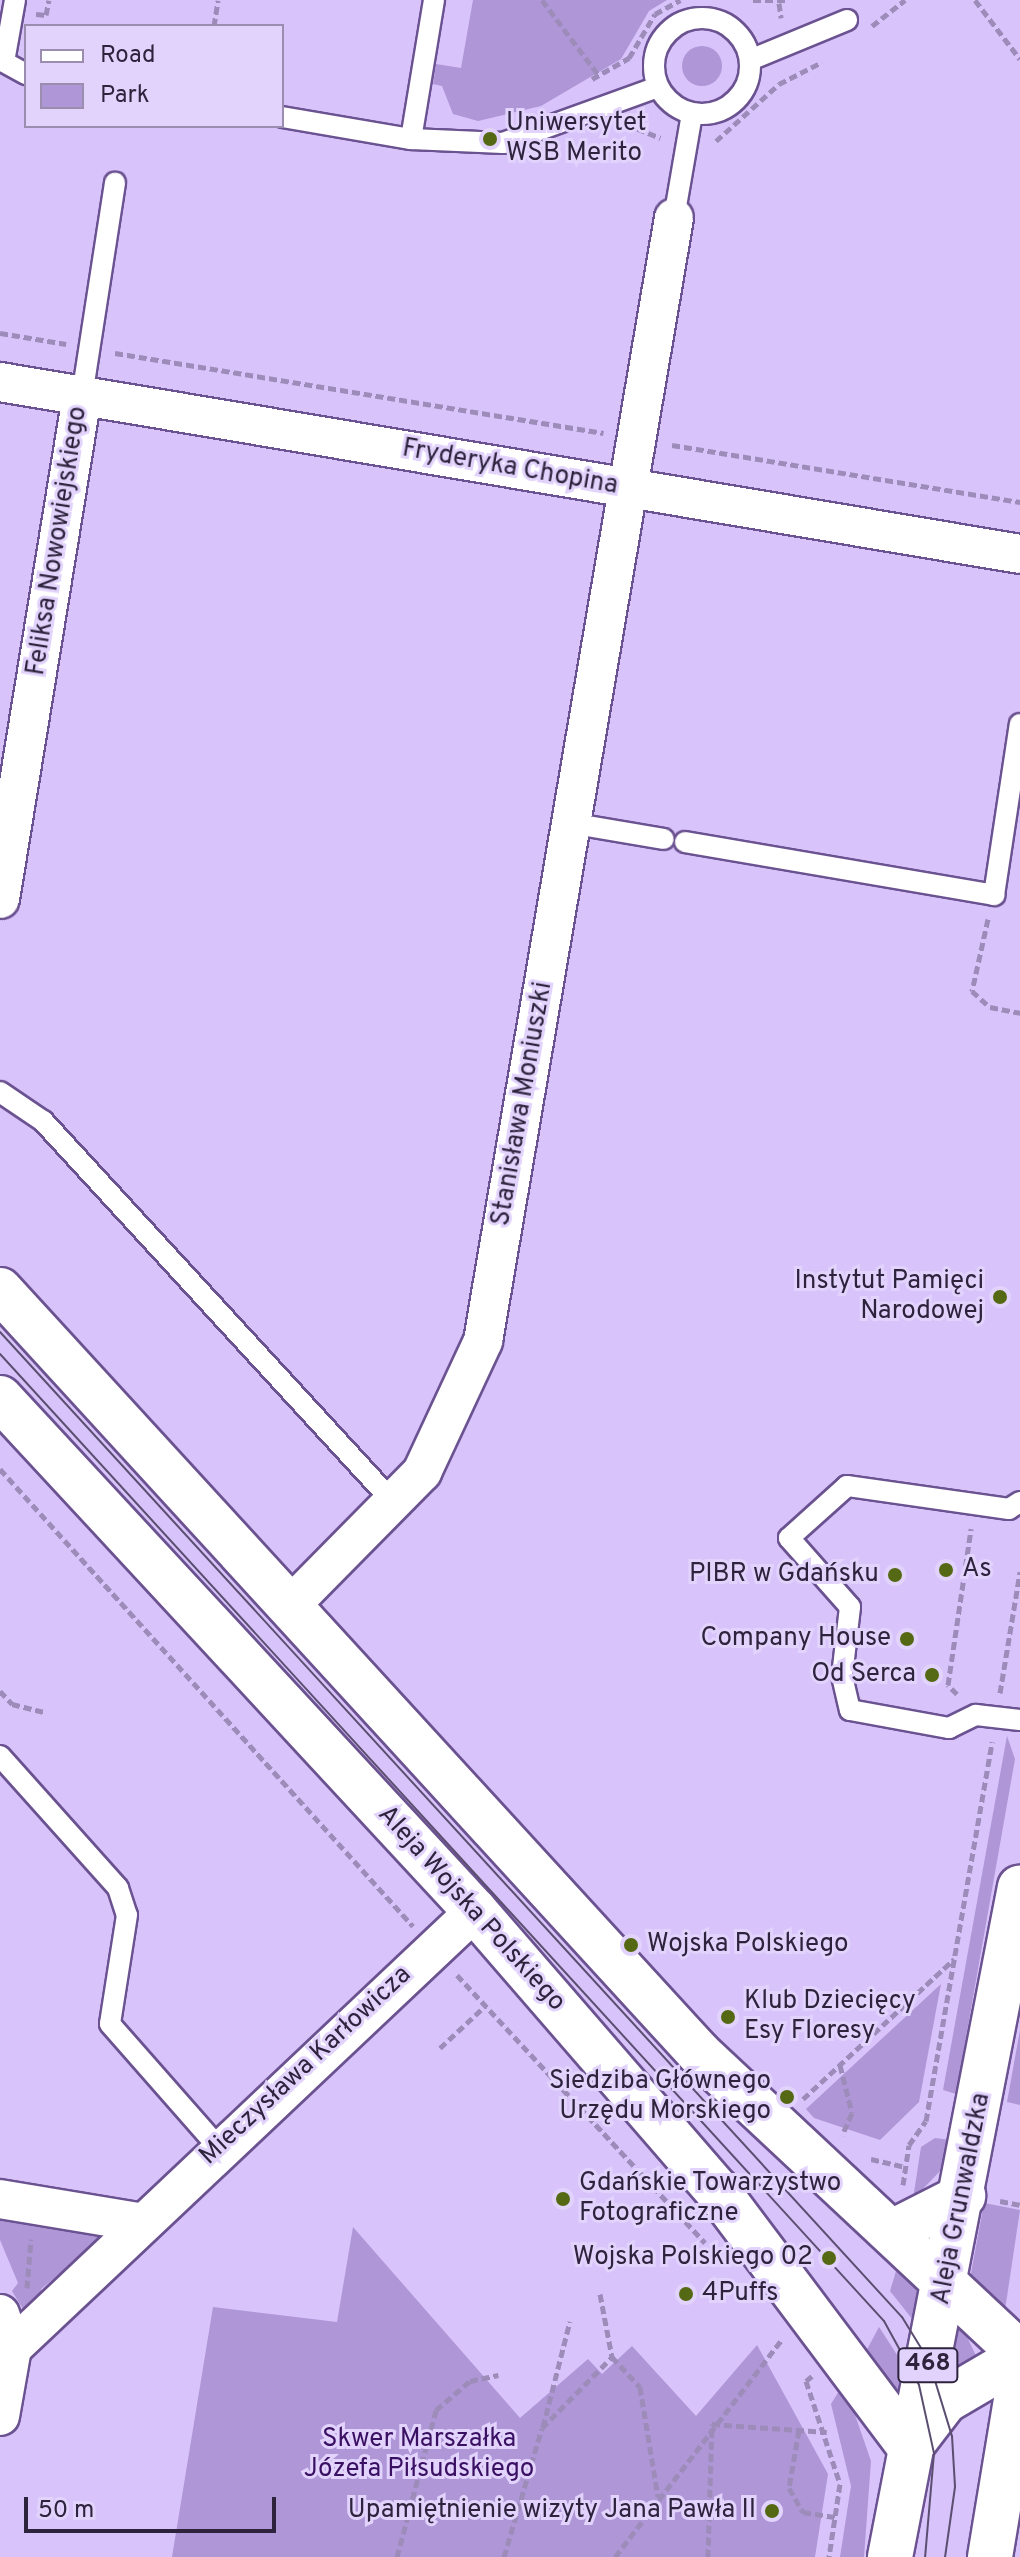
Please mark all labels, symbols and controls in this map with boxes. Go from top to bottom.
legend [24,24,284,128]
text: Road [100,41,156,71]
text: Park [100,81,150,111]
place label: Uniwersytet WSB Merito [506,108,646,170]
marker: Uniwersytet WSB Merito [481,130,499,148]
street label: Feliksa Nowowiejskiego [21,404,95,678]
street label: Fryderyka Chopina [400,434,620,502]
street label: Stanisława Moniuszki [486,979,560,1229]
place label: Instytut Pamięci Narodowej [794,1266,984,1328]
marker: Instytut Pamięci Narodowej [991,1288,1009,1306]
place label: As [962,1554,992,1586]
place label: PIBR w Gdańsku [689,1559,879,1591]
marker: As [937,1561,955,1579]
marker: PIBR w Gdańsku [886,1566,904,1584]
place label: Company House [700,1623,891,1655]
marker: Company House [898,1630,916,1648]
place label: Od Serca [811,1659,916,1691]
marker: Od Serca [923,1666,941,1684]
street label: Aleja Wojska Polskiego [370,1800,572,2018]
place label: Wojska Polskiego [647,1929,848,1961]
marker: Wojska Polskiego [622,1936,640,1954]
street label: Mieczysława Karłowicza [194,1960,418,2172]
place label: Klub Dziecięcy Esy Floresy [744,1986,916,2048]
marker: Klub Dziecięcy Esy Floresy [719,2008,737,2026]
place label: Siedziba Głównego Urzędu Morskiego [549,2066,771,2128]
marker: Siedziba Głównego Urzędu Morskiego [778,2088,796,2106]
street label: Aleja Grunwaldzka [926,2090,998,2308]
place label: Gdańskie Towarzystwo Fotograficzne [579,2168,842,2230]
marker: Gdańskie Towarzystwo Fotograficzne [554,2190,572,2208]
place label: Wojska Polskiego 02 [573,2242,813,2274]
marker: Wojska Polskiego 02 [820,2249,838,2267]
place label: 4Puffs [702,2278,778,2310]
marker: 4Puffs [677,2285,695,2303]
road number: 468 [896,2345,960,2385]
park label: Skwer Marszałka Józefa Piłsudskiego [304,2424,534,2486]
scale bar [28,2481,280,2531]
place label: Upamiętnienie wizyty Jana Pawła II [348,2495,756,2527]
text: 50 m [38,2496,94,2526]
marker: Upamiętnienie wizyty Jana Pawła II [763,2502,781,2520]

